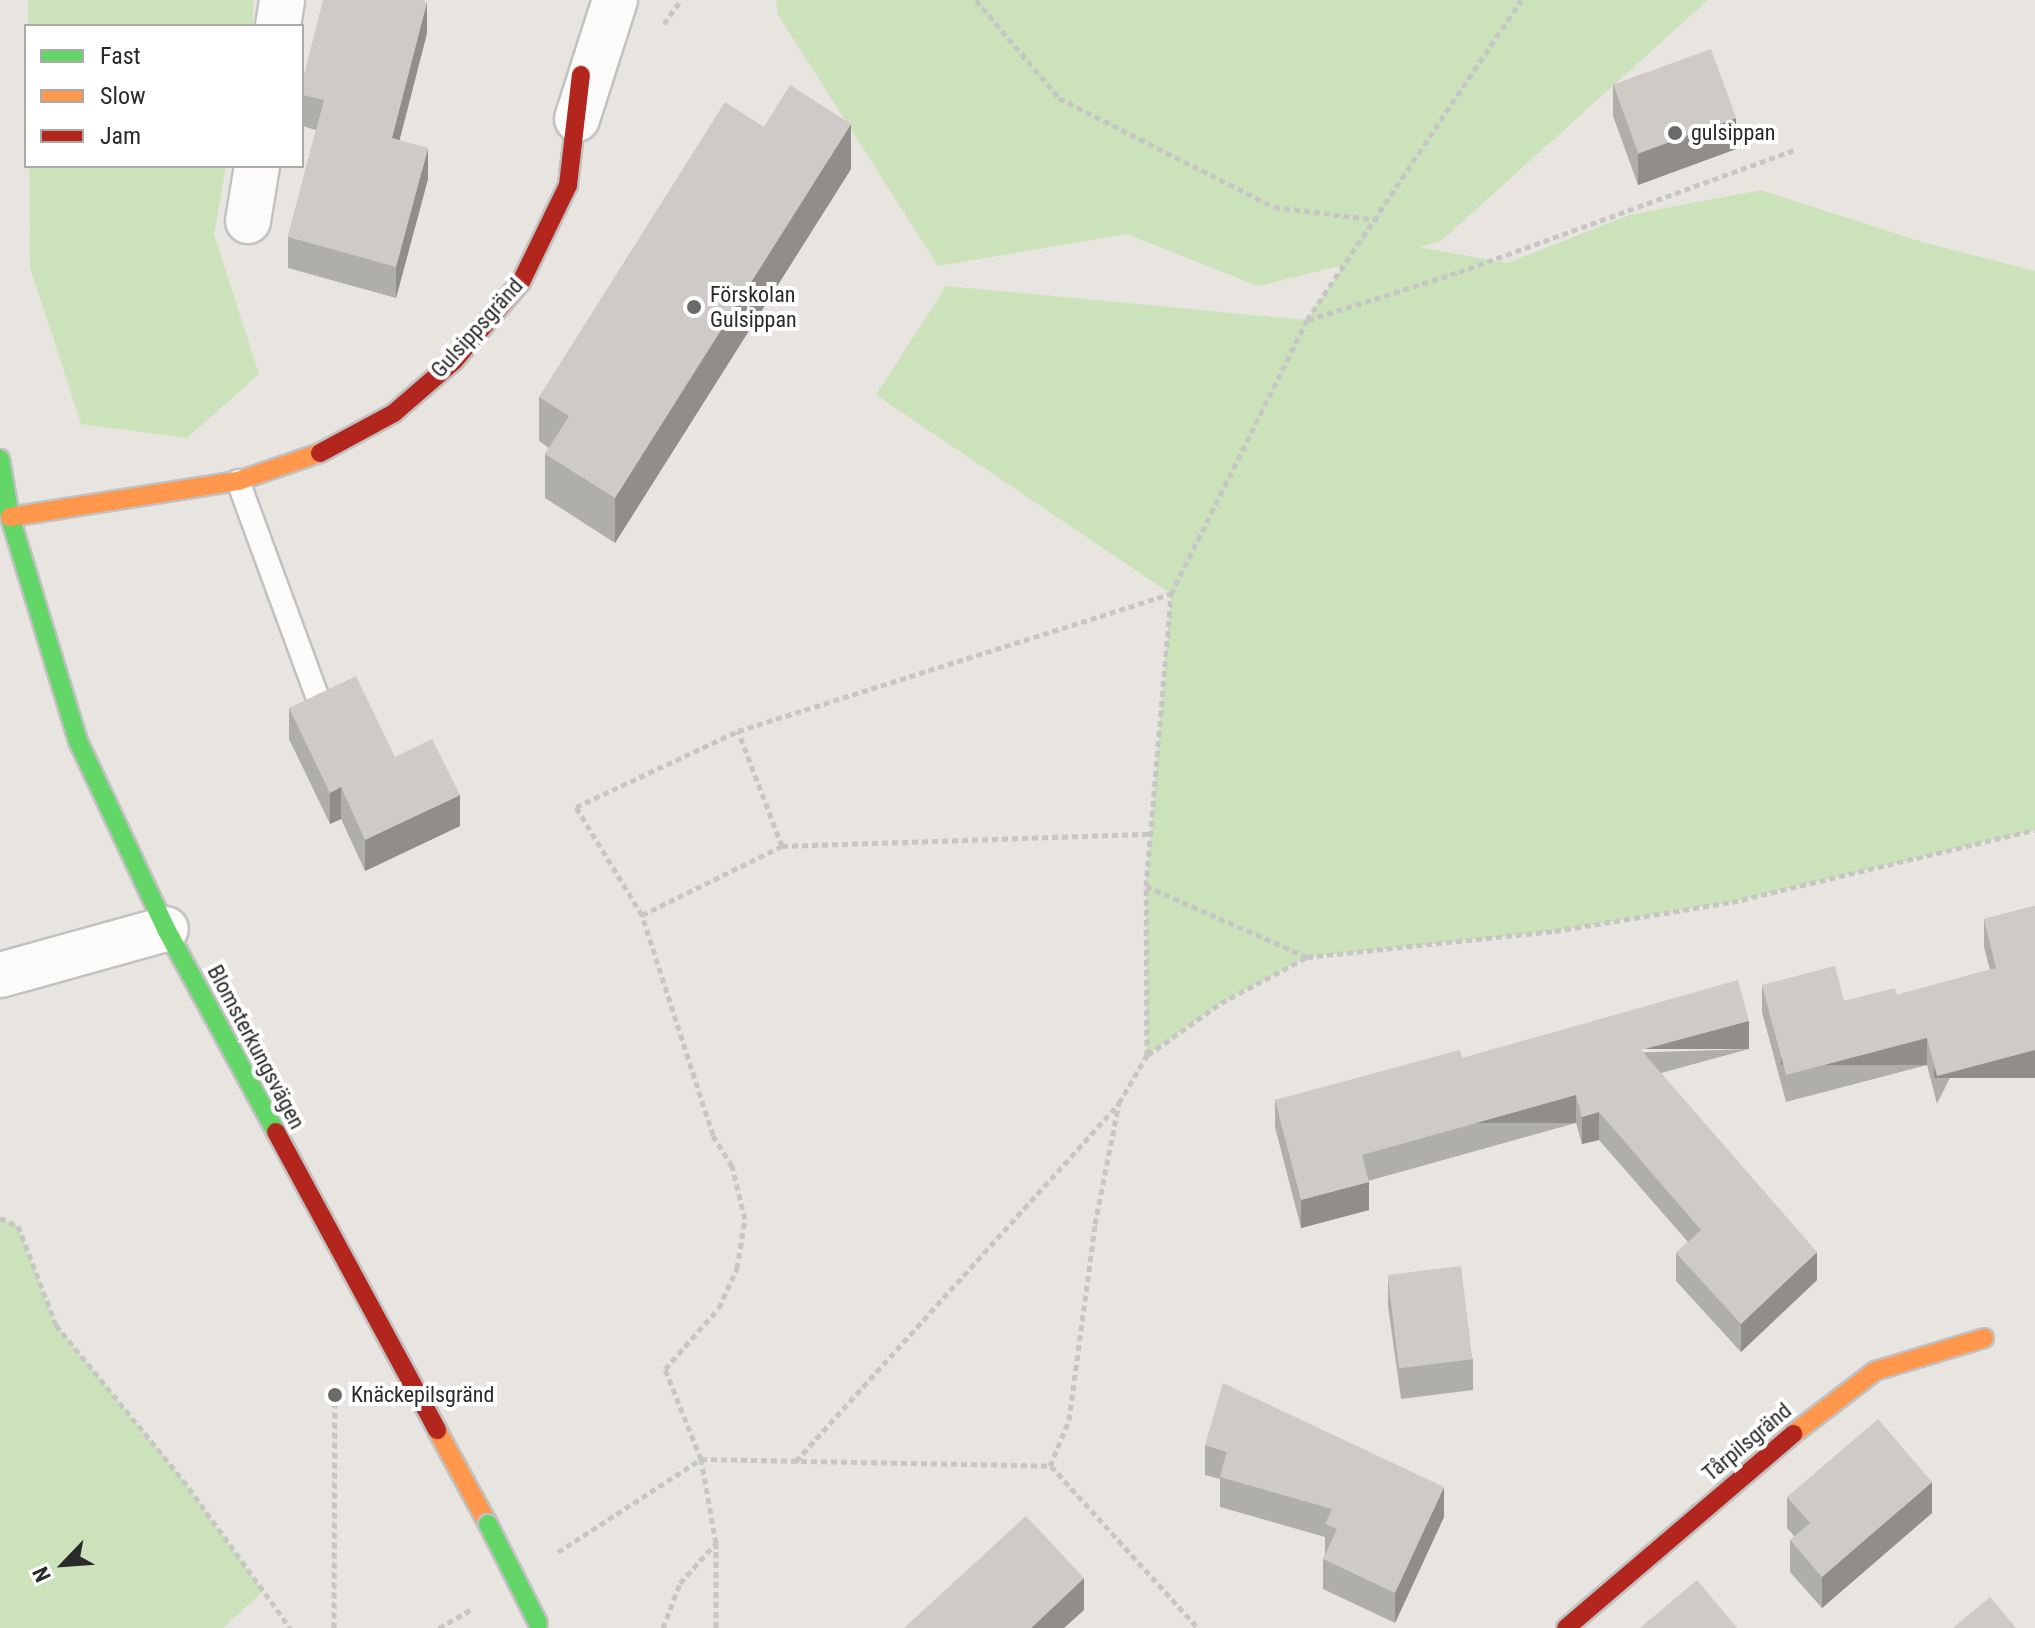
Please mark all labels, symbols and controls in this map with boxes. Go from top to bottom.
legend [24,24,304,168]
text: Fast [100,42,141,70]
text: Slow [100,82,146,110]
place label: gulsippan [1691,120,1776,146]
text: Jam [100,122,141,150]
marker: gulsippan [1666,124,1684,142]
street label: Gulsippsgränd [425,273,529,383]
place label: Förskolan Gulsippan [710,281,797,332]
marker: Förskolan Gulsippan [685,298,703,316]
street label: Blomsterkungsvägen [202,960,310,1134]
place label: Knäckepilsgränd [351,1382,494,1408]
marker: Knäckepilsgränd [326,1386,344,1404]
street label: Tårpilsgränd [1697,1397,1797,1487]
north arrow [24,1524,104,1604]
text: N [28,1563,56,1586]

